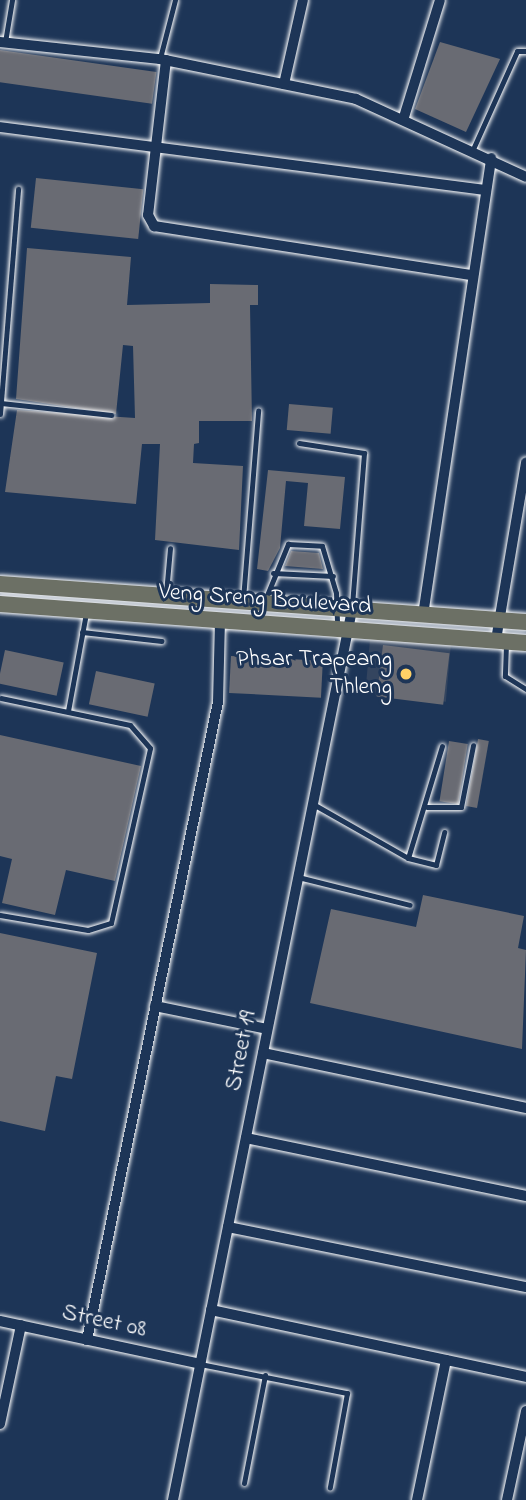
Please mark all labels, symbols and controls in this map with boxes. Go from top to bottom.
street label: Veng Sreng Boulevard [158,578,372,622]
place label: Phsar Trapeang Thleng [236,646,392,702]
marker: Phsar Trapeang Thleng [398,666,414,682]
street label: Street 19 [220,1008,264,1094]
street label: Street 08 [59,1299,149,1345]

